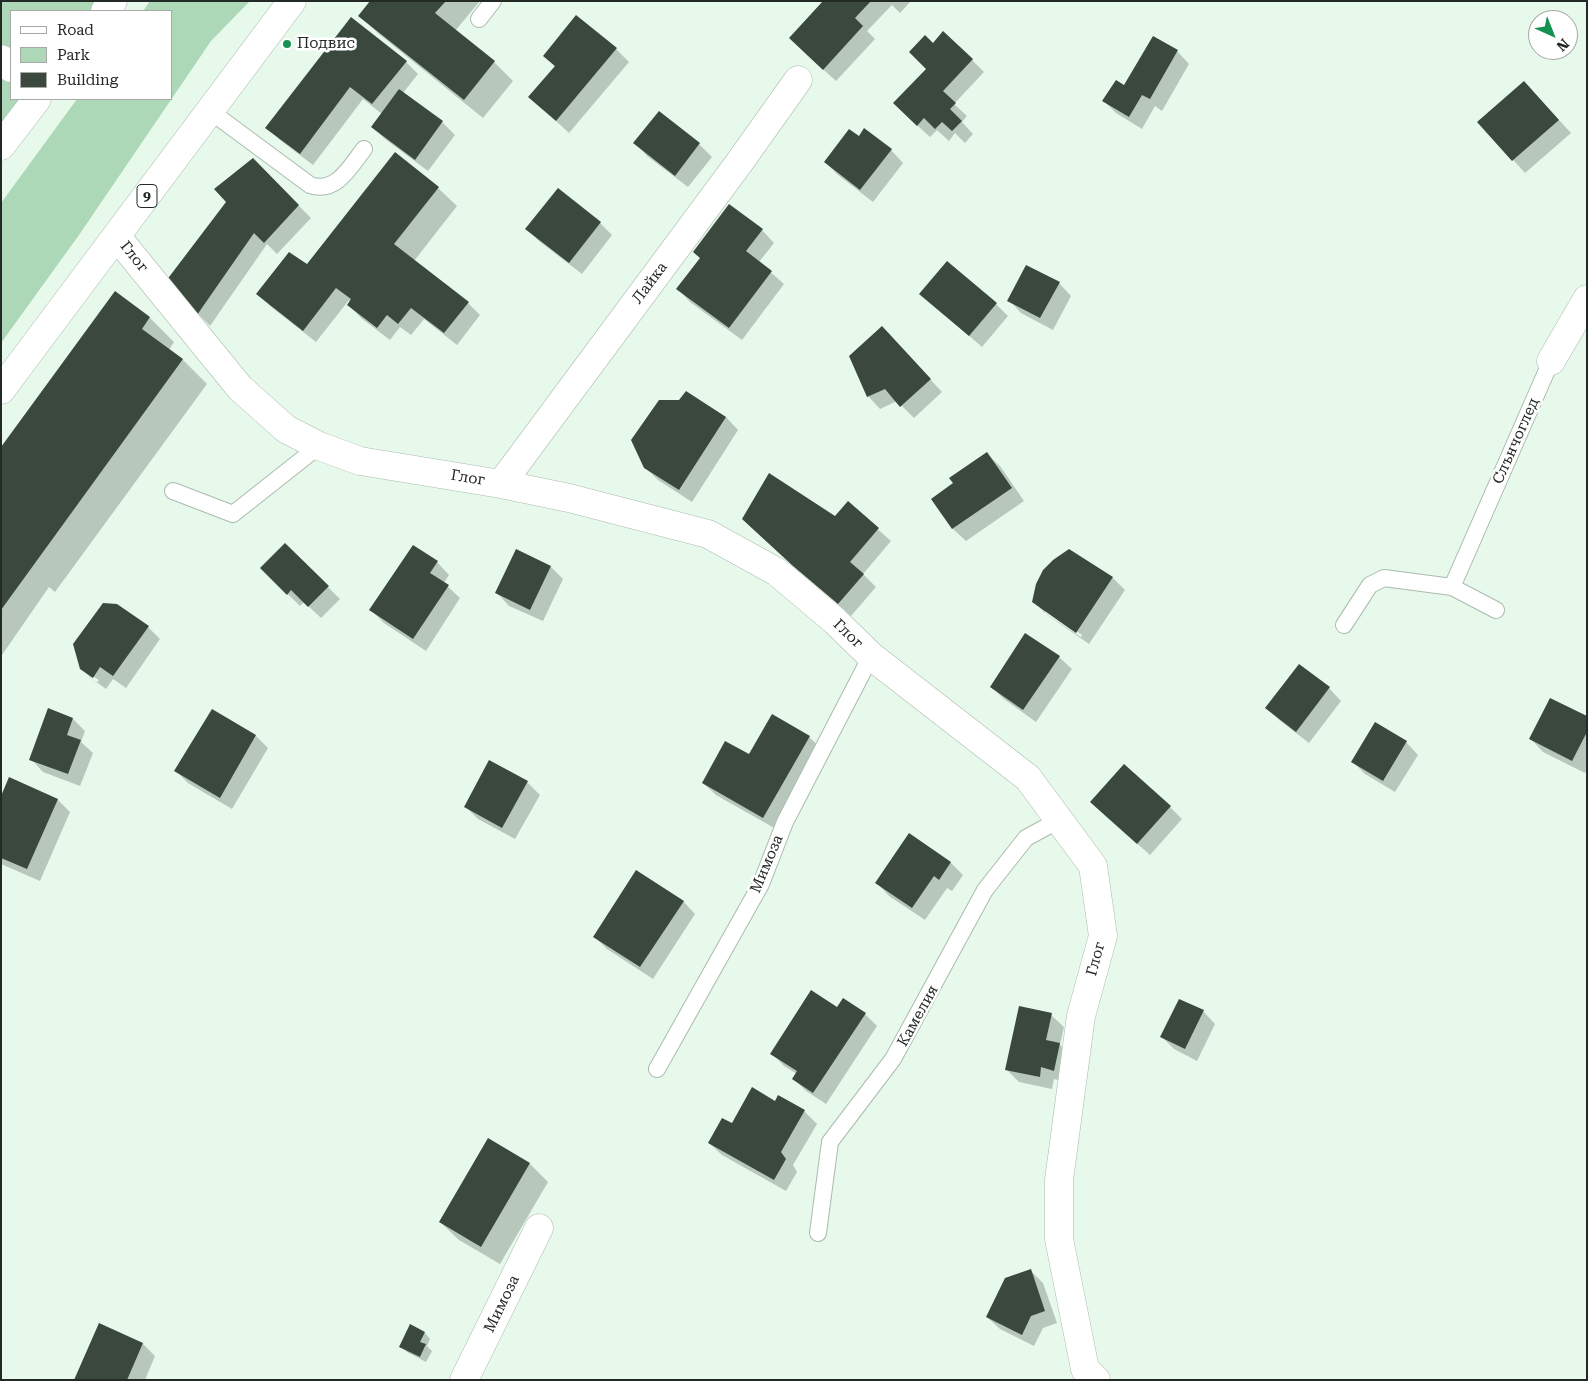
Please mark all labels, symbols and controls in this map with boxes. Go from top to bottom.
legend [10,10,172,100]
north arrow [1528,10,1578,60]
text: Road [57,21,94,39]
place label: Подвис [297,35,355,53]
text: N [1553,36,1572,55]
marker: Подвис [281,38,293,50]
text: Park [57,46,90,64]
text: Building [57,71,118,89]
road number: 9 [137,185,157,208]
street label: Глог [116,238,152,276]
street label: Лайка [629,259,671,307]
street label: Слънчоглед [1489,395,1543,487]
street label: Глог [450,466,486,490]
street label: Глог [829,616,867,652]
street label: Мимоза [747,832,787,896]
street label: Глог [1083,940,1109,978]
street label: Камелия [894,982,942,1050]
street label: Мимоза [480,1272,524,1336]

